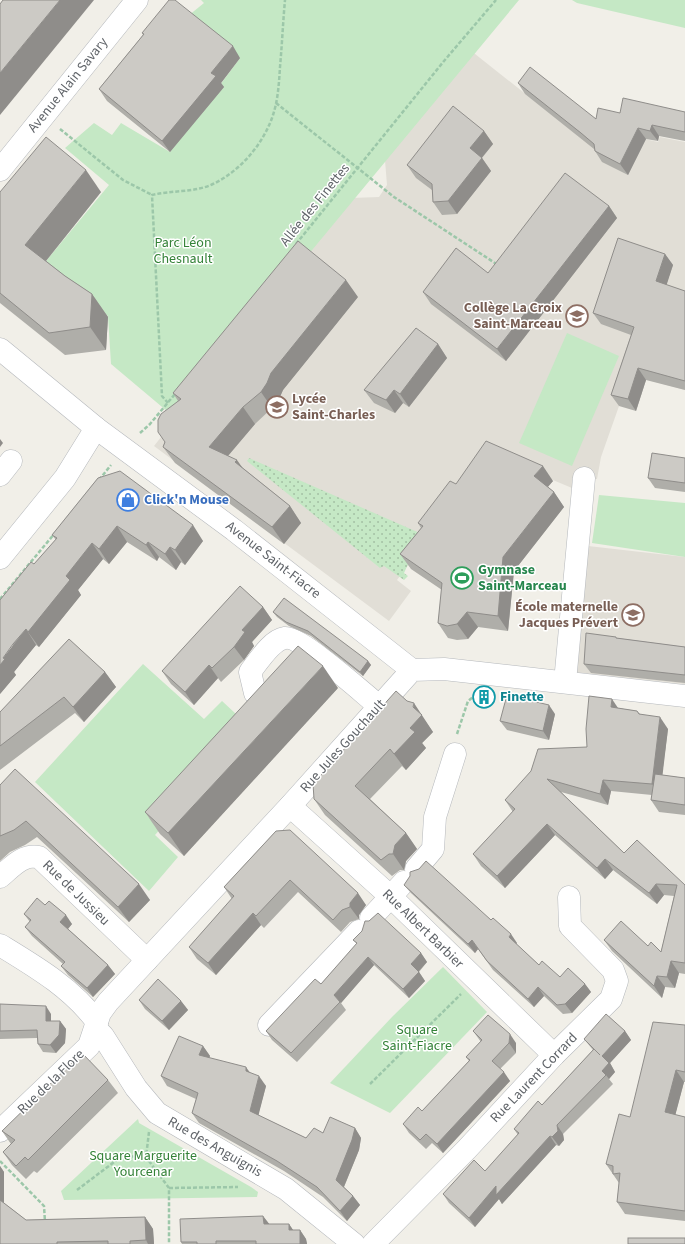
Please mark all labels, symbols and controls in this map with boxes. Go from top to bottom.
street label: Avenue Alain Savary [23,33,113,137]
street label: Allée des Finettes [275,159,355,251]
park label: Parc Léon Chesnault [153,233,213,269]
place label: Collège La Croix Saint-Marceau [464,298,562,334]
school or university icon: Collège La Croix Saint-Marceau [564,303,590,329]
place label: Lycée Saint-Charles [292,389,375,425]
school or university icon: Lycée Saint-Charles [264,394,290,420]
shop icon: Click'n Mouse [115,487,141,513]
place label: Click'n Mouse [144,490,229,510]
street label: Avenue Saint-Fiacre [221,516,325,604]
place label: Gymnase Saint-Marceau [478,560,567,596]
sports icon: Gymnase Saint-Marceau [449,565,475,591]
place label: École maternelle Jacques Prévert [515,597,619,633]
school or university icon: École maternelle Jacques Prévert [620,602,646,628]
building icon: Finette [471,684,497,710]
place label: Finette [500,687,544,707]
street label: Rue Jules Gouchault [296,695,391,797]
street label: Rue de Jussieu [38,856,114,930]
street label: Rue Albert Barbier [378,885,468,973]
park label: Square Saint-Fiacre [382,1020,452,1056]
street label: Rue Laurent Corrard [486,1029,582,1127]
street label: Rue de la Flore [13,1045,89,1119]
street label: Rue des Anguignis [164,1112,266,1182]
park label: Square Marguerite Yourcenar [89,1146,197,1182]

